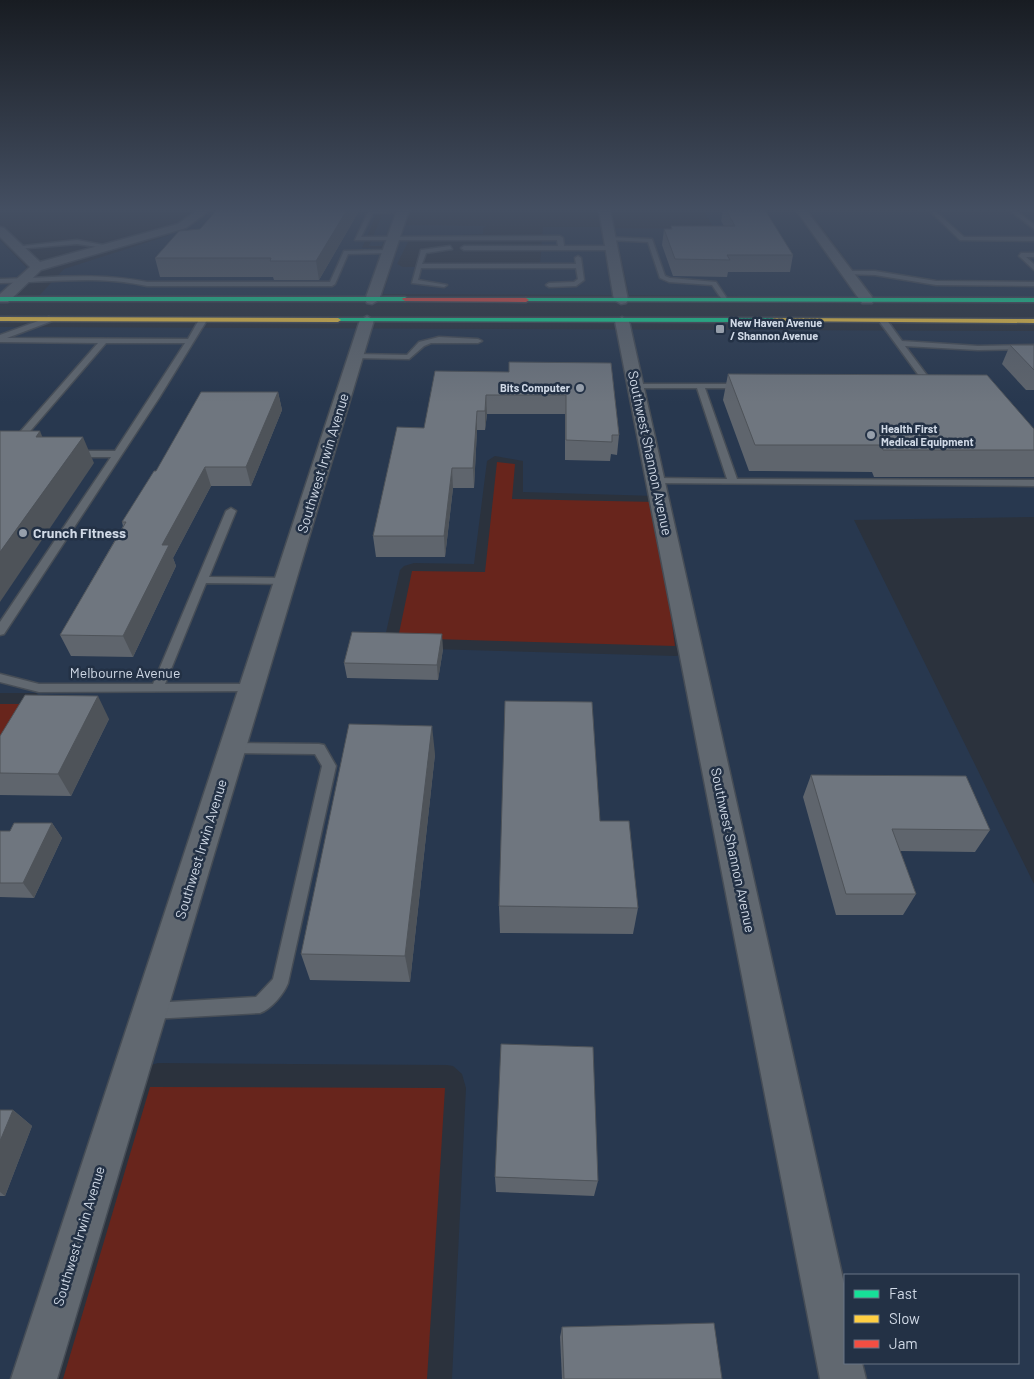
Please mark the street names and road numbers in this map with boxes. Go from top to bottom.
street label: Southwest Shannon Avenue [625,369,676,537]
street label: Southwest Irwin Avenue [293,391,352,535]
street label: Melbourne Avenue [70,664,180,681]
street label: Southwest Shannon Avenue [708,766,759,934]
street label: Southwest Irwin Avenue [171,777,230,921]
street label: Southwest Irwin Avenue [49,1164,108,1308]

